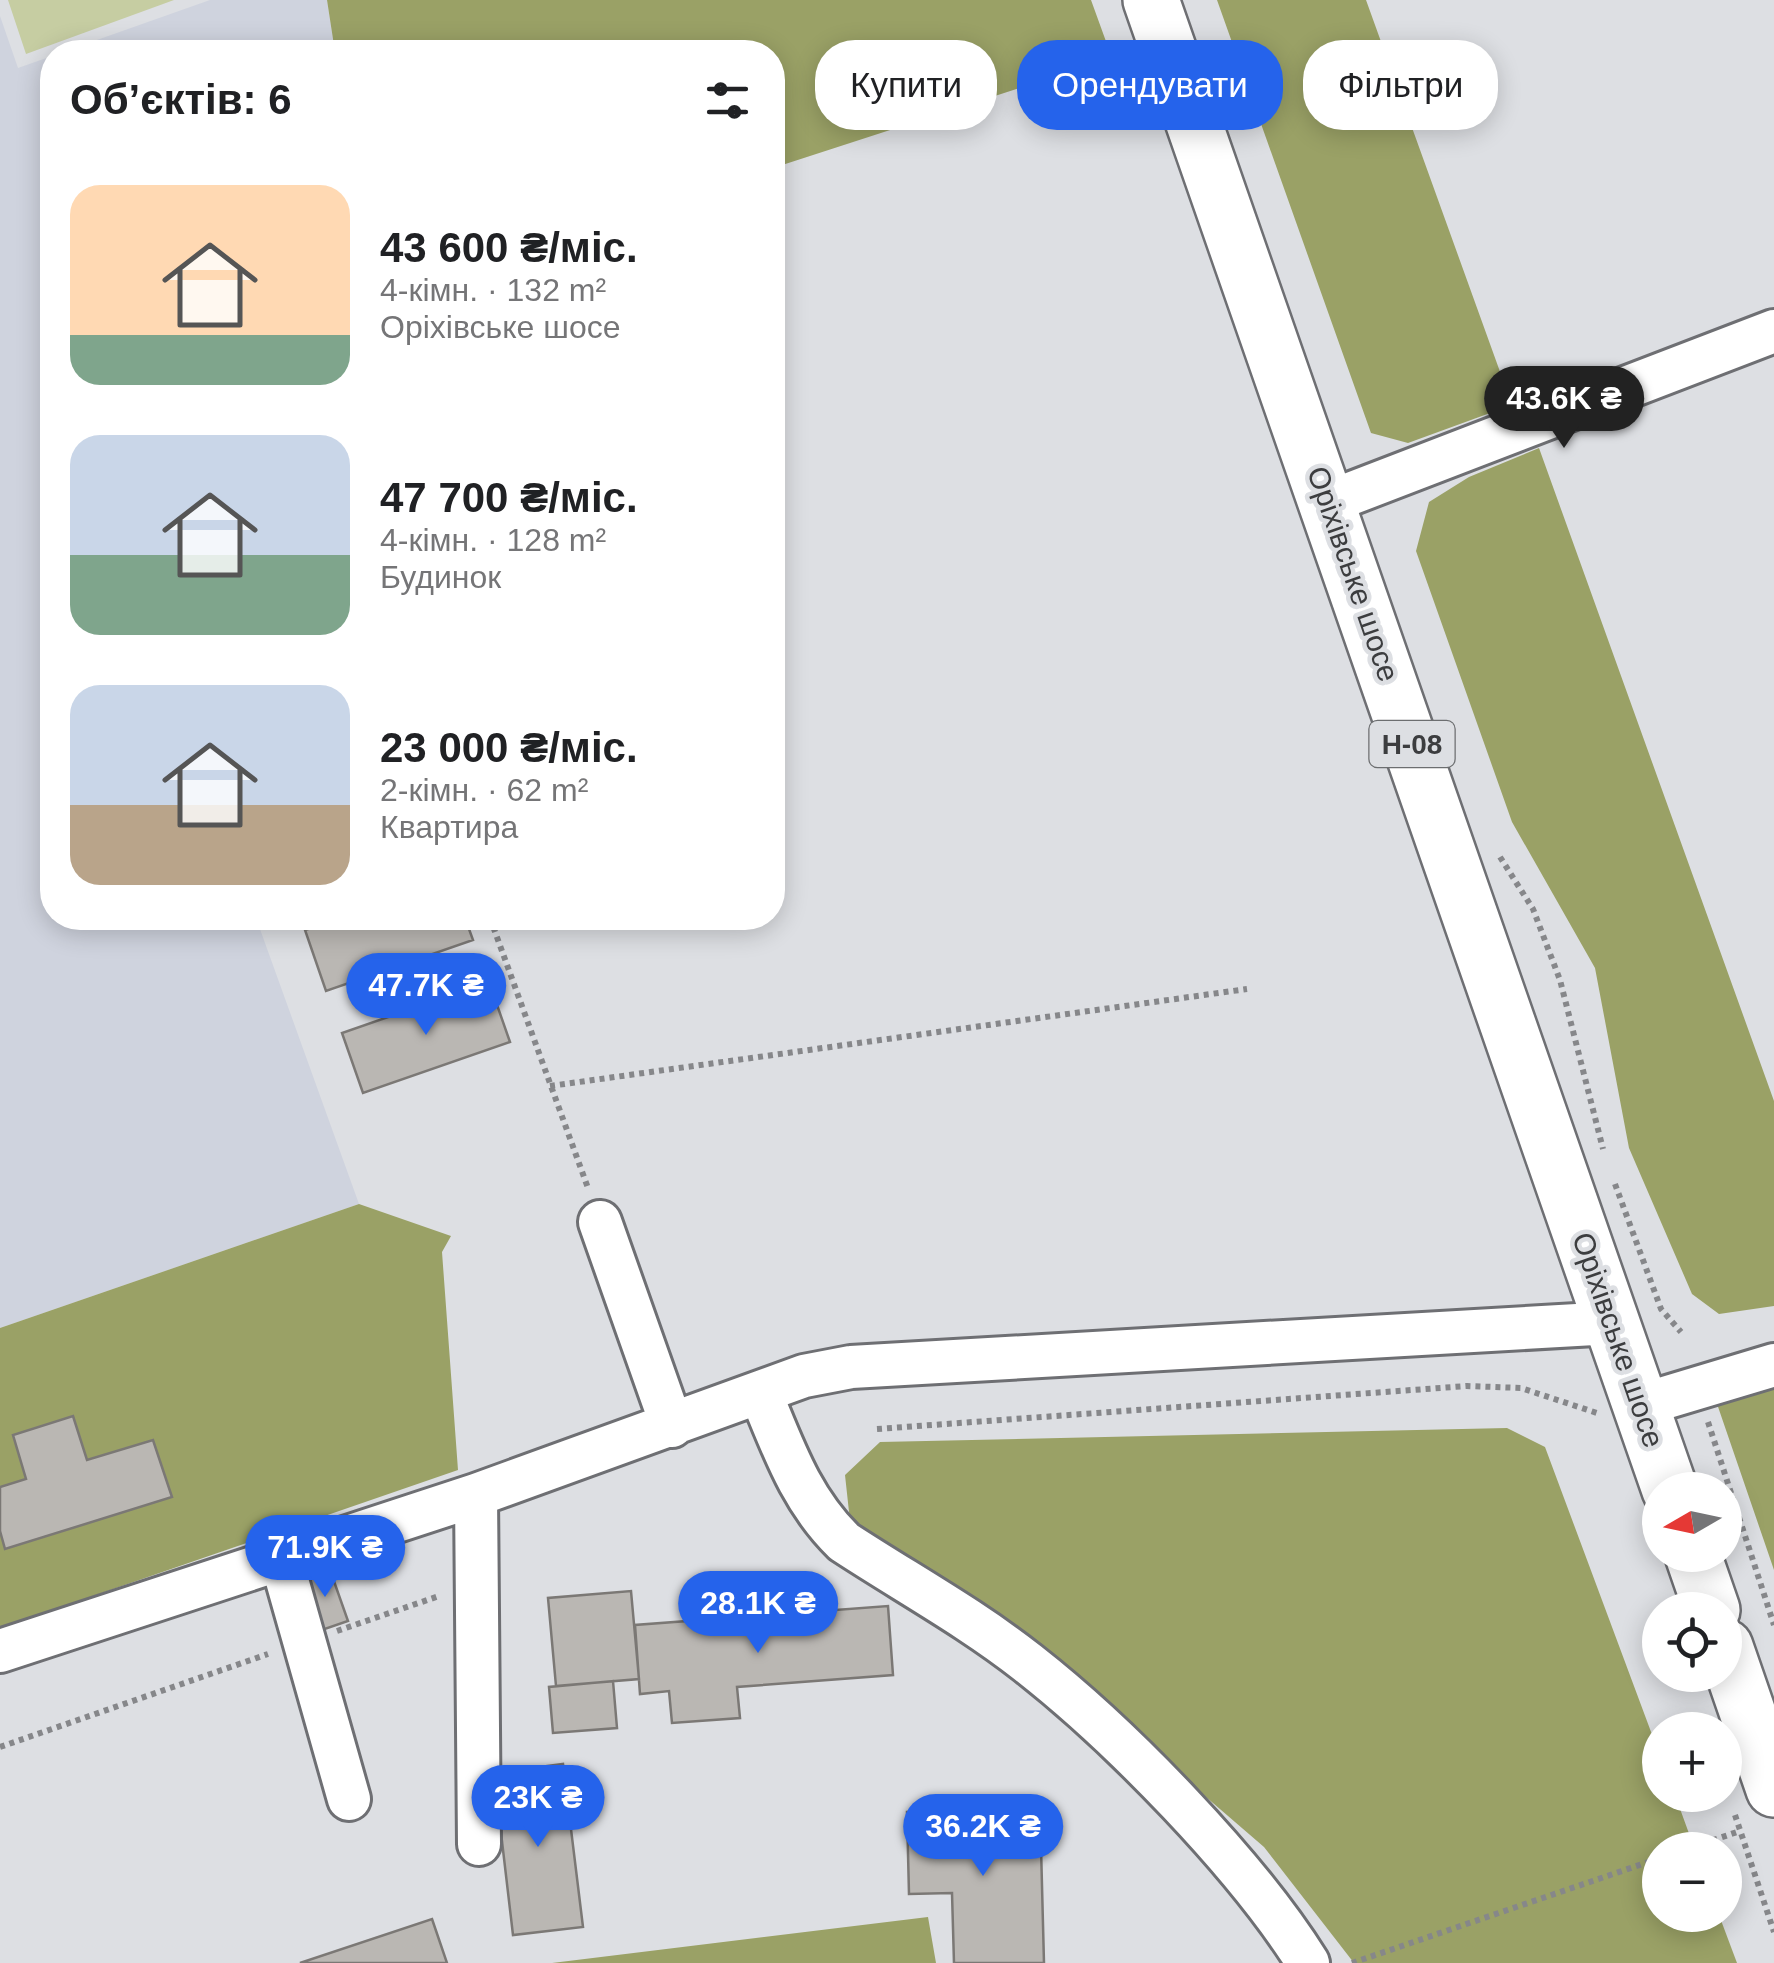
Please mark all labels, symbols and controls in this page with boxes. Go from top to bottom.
chip: Купити [815,40,997,130]
chip: Орендувати [1017,40,1283,130]
chip: Фільтри [1303,40,1498,130]
icon: filters [700,73,755,128]
text: Об’єктів: 6 [70,76,292,123]
text: 43 600 ₴/міс. [380,224,638,271]
icon: home [150,225,270,345]
text: 4-кімн. · 132 m² [380,272,606,308]
text: Оріхівське шосе [380,309,621,345]
pin: 43.6K ₴ [1472,366,1656,451]
text: 43.6K ₴ [1506,380,1622,416]
street label: Оріхівське шосе [1301,462,1406,686]
text: 47 700 ₴/міс. [380,474,638,521]
icon: home [150,475,270,595]
text: 4-кімн. · 128 m² [380,522,606,558]
text: Будинок [380,559,501,595]
road number: Н-08 [1370,721,1454,767]
text: 23 000 ₴/міс. [380,724,638,771]
icon: home [150,725,270,845]
text: 2-кімн. · 62 m² [380,772,588,808]
text: Квартира [380,809,518,845]
pin: 47.7K ₴ [334,953,518,1038]
text: 47.7K ₴ [368,967,484,1003]
street label: Оріхівське шосе [1566,1228,1671,1452]
north arrow [1642,1472,1742,1572]
map controls [1642,1472,1742,1932]
pin: 71.9K ₴ [233,1515,417,1600]
text: 71.9K ₴ [267,1529,383,1565]
pin: 28.1K ₴ [666,1571,850,1656]
text: 28.1K ₴ [700,1585,816,1621]
button: locate [1642,1592,1742,1692]
button: + [1642,1712,1742,1812]
pin: 23K ₴ [468,1765,608,1850]
text: 23K ₴ [494,1779,582,1815]
pin: 36.2K ₴ [891,1794,1075,1879]
text: 36.2K ₴ [925,1808,1041,1844]
button: − [1642,1832,1742,1932]

